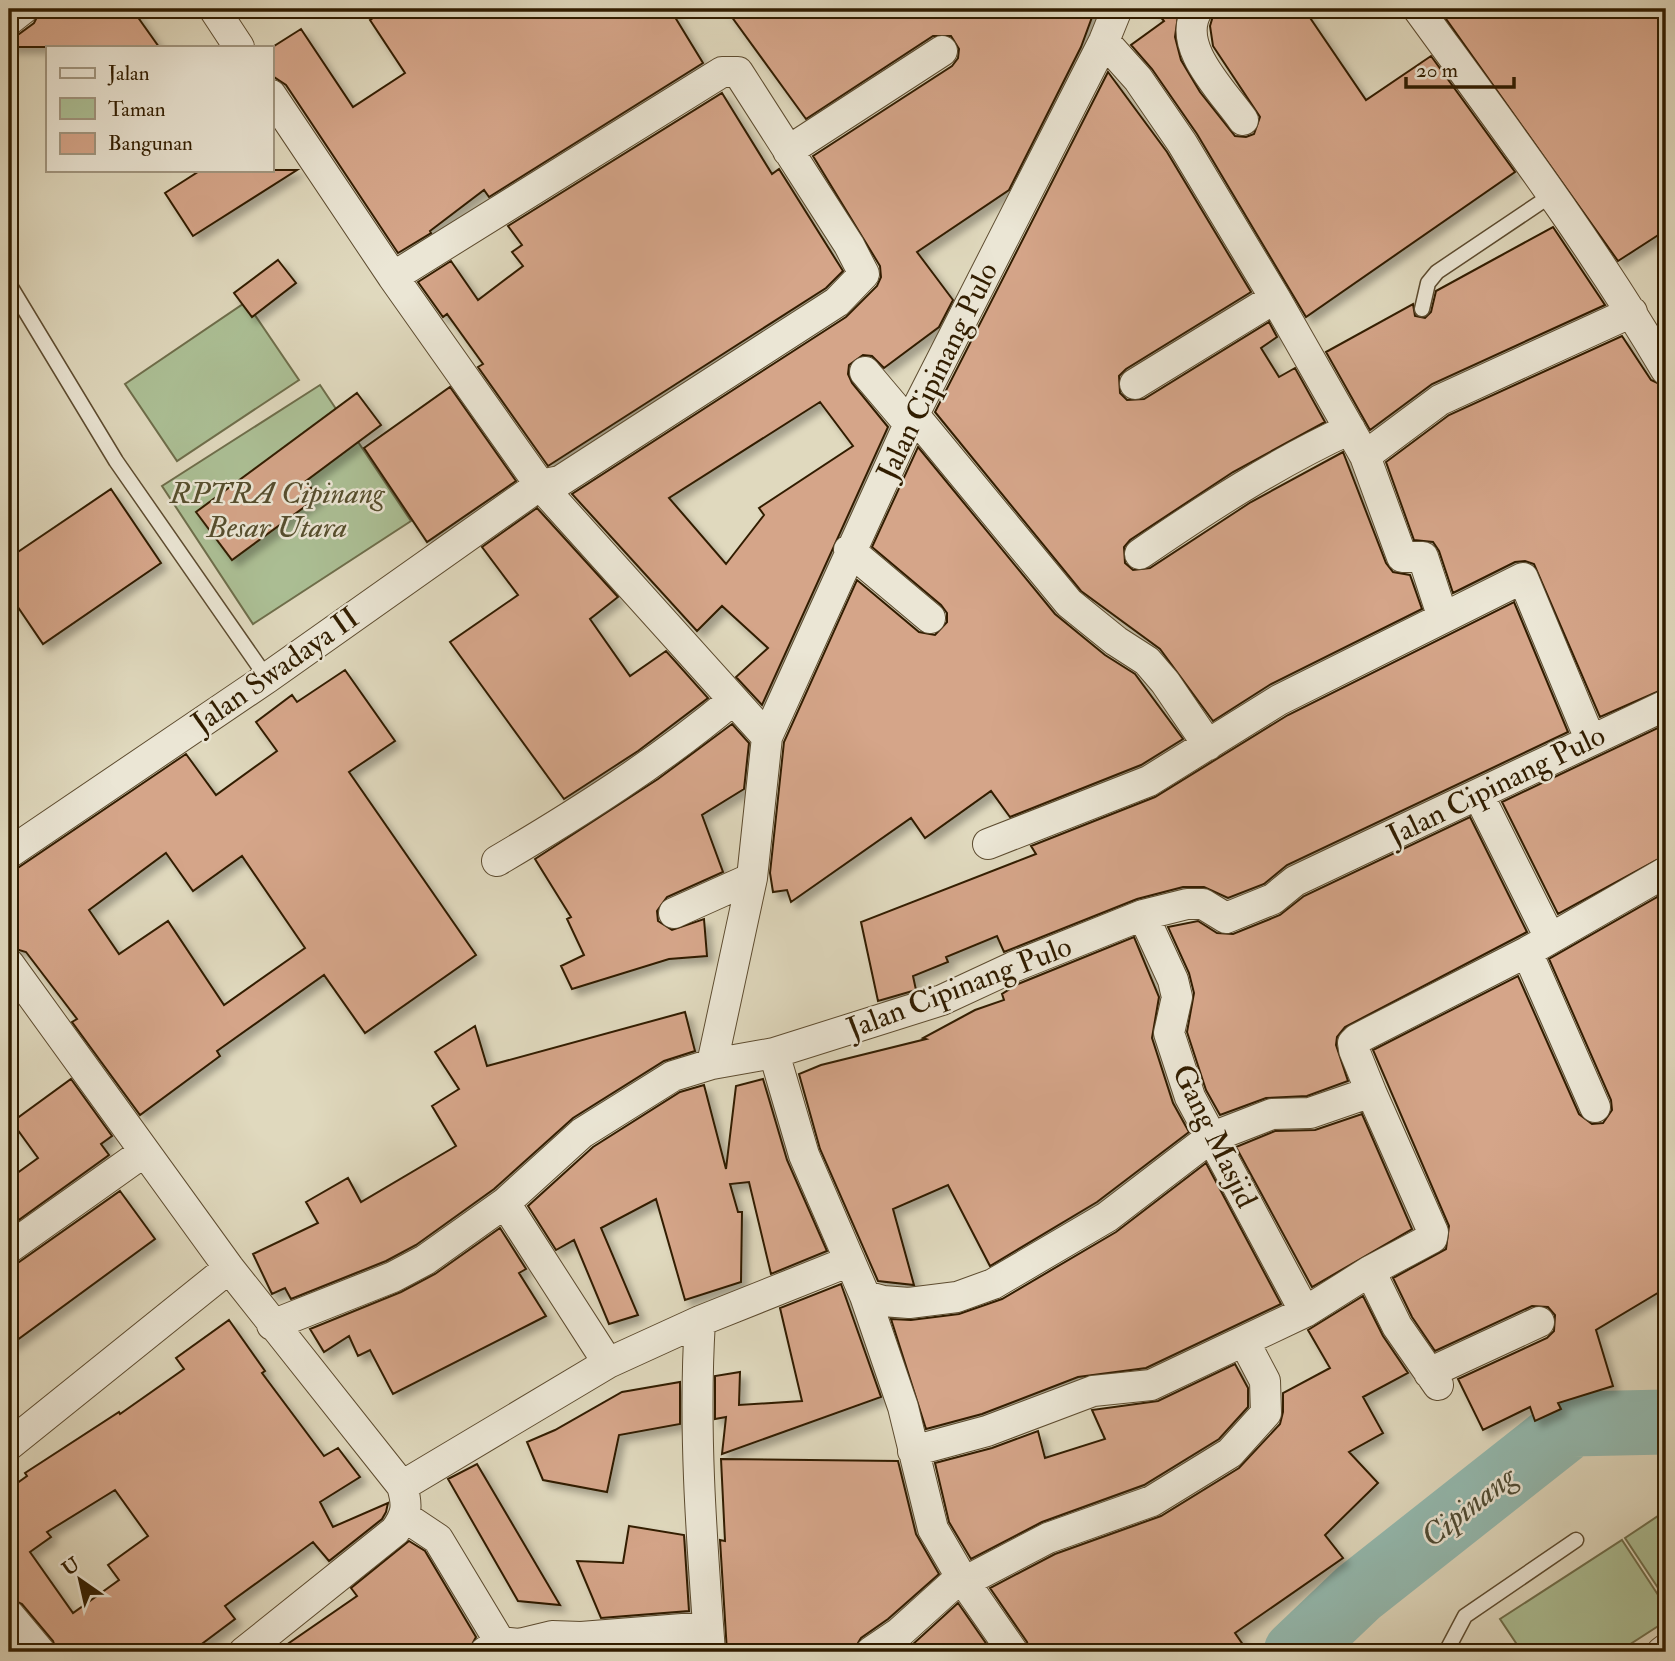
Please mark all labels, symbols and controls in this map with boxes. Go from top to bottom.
legend [46,46,273,172]
scale bar [1406,46,1514,90]
text: 20 m [1416,57,1458,84]
text: Jalan [107,60,150,87]
text: Taman [108,96,166,123]
text: Bangunan [108,130,193,157]
street label: Jalan Cipinang Pulo [868,256,1006,487]
park label: RPTRA Cipinang Besar Utara [169,475,386,546]
street label: Jalan Swadaya II [184,599,366,742]
street label: Jalan Cipinang Pulo [1380,717,1611,855]
street label: Jalan Cipinang Pulo [841,928,1077,1048]
street label: Gang Masjid [1164,1058,1265,1214]
water label: Cipinang [1413,1456,1526,1556]
north arrow [46,1546,116,1616]
text: U [58,1552,84,1581]

